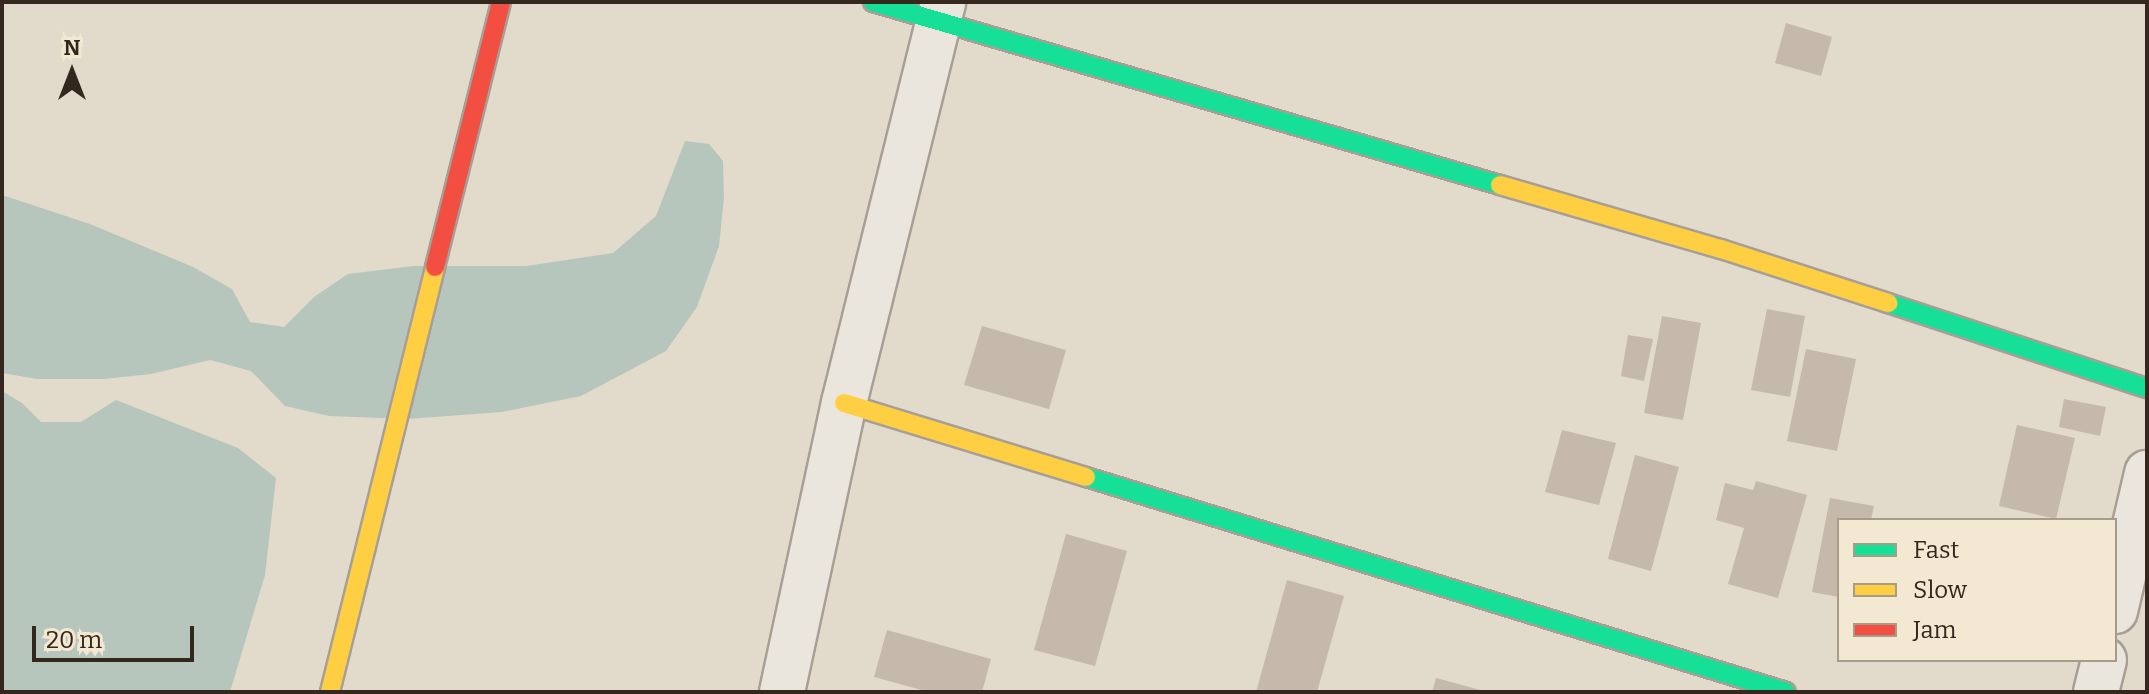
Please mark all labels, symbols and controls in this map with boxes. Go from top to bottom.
north arrow [32,32,112,112]
text: N [64,34,80,61]
legend [1837,518,2117,662]
text: Fast [1913,536,1959,564]
text: Slow [1913,576,1967,604]
scale bar [36,610,198,660]
text: Jam [1913,616,1956,644]
text: 20 m [46,626,102,654]

